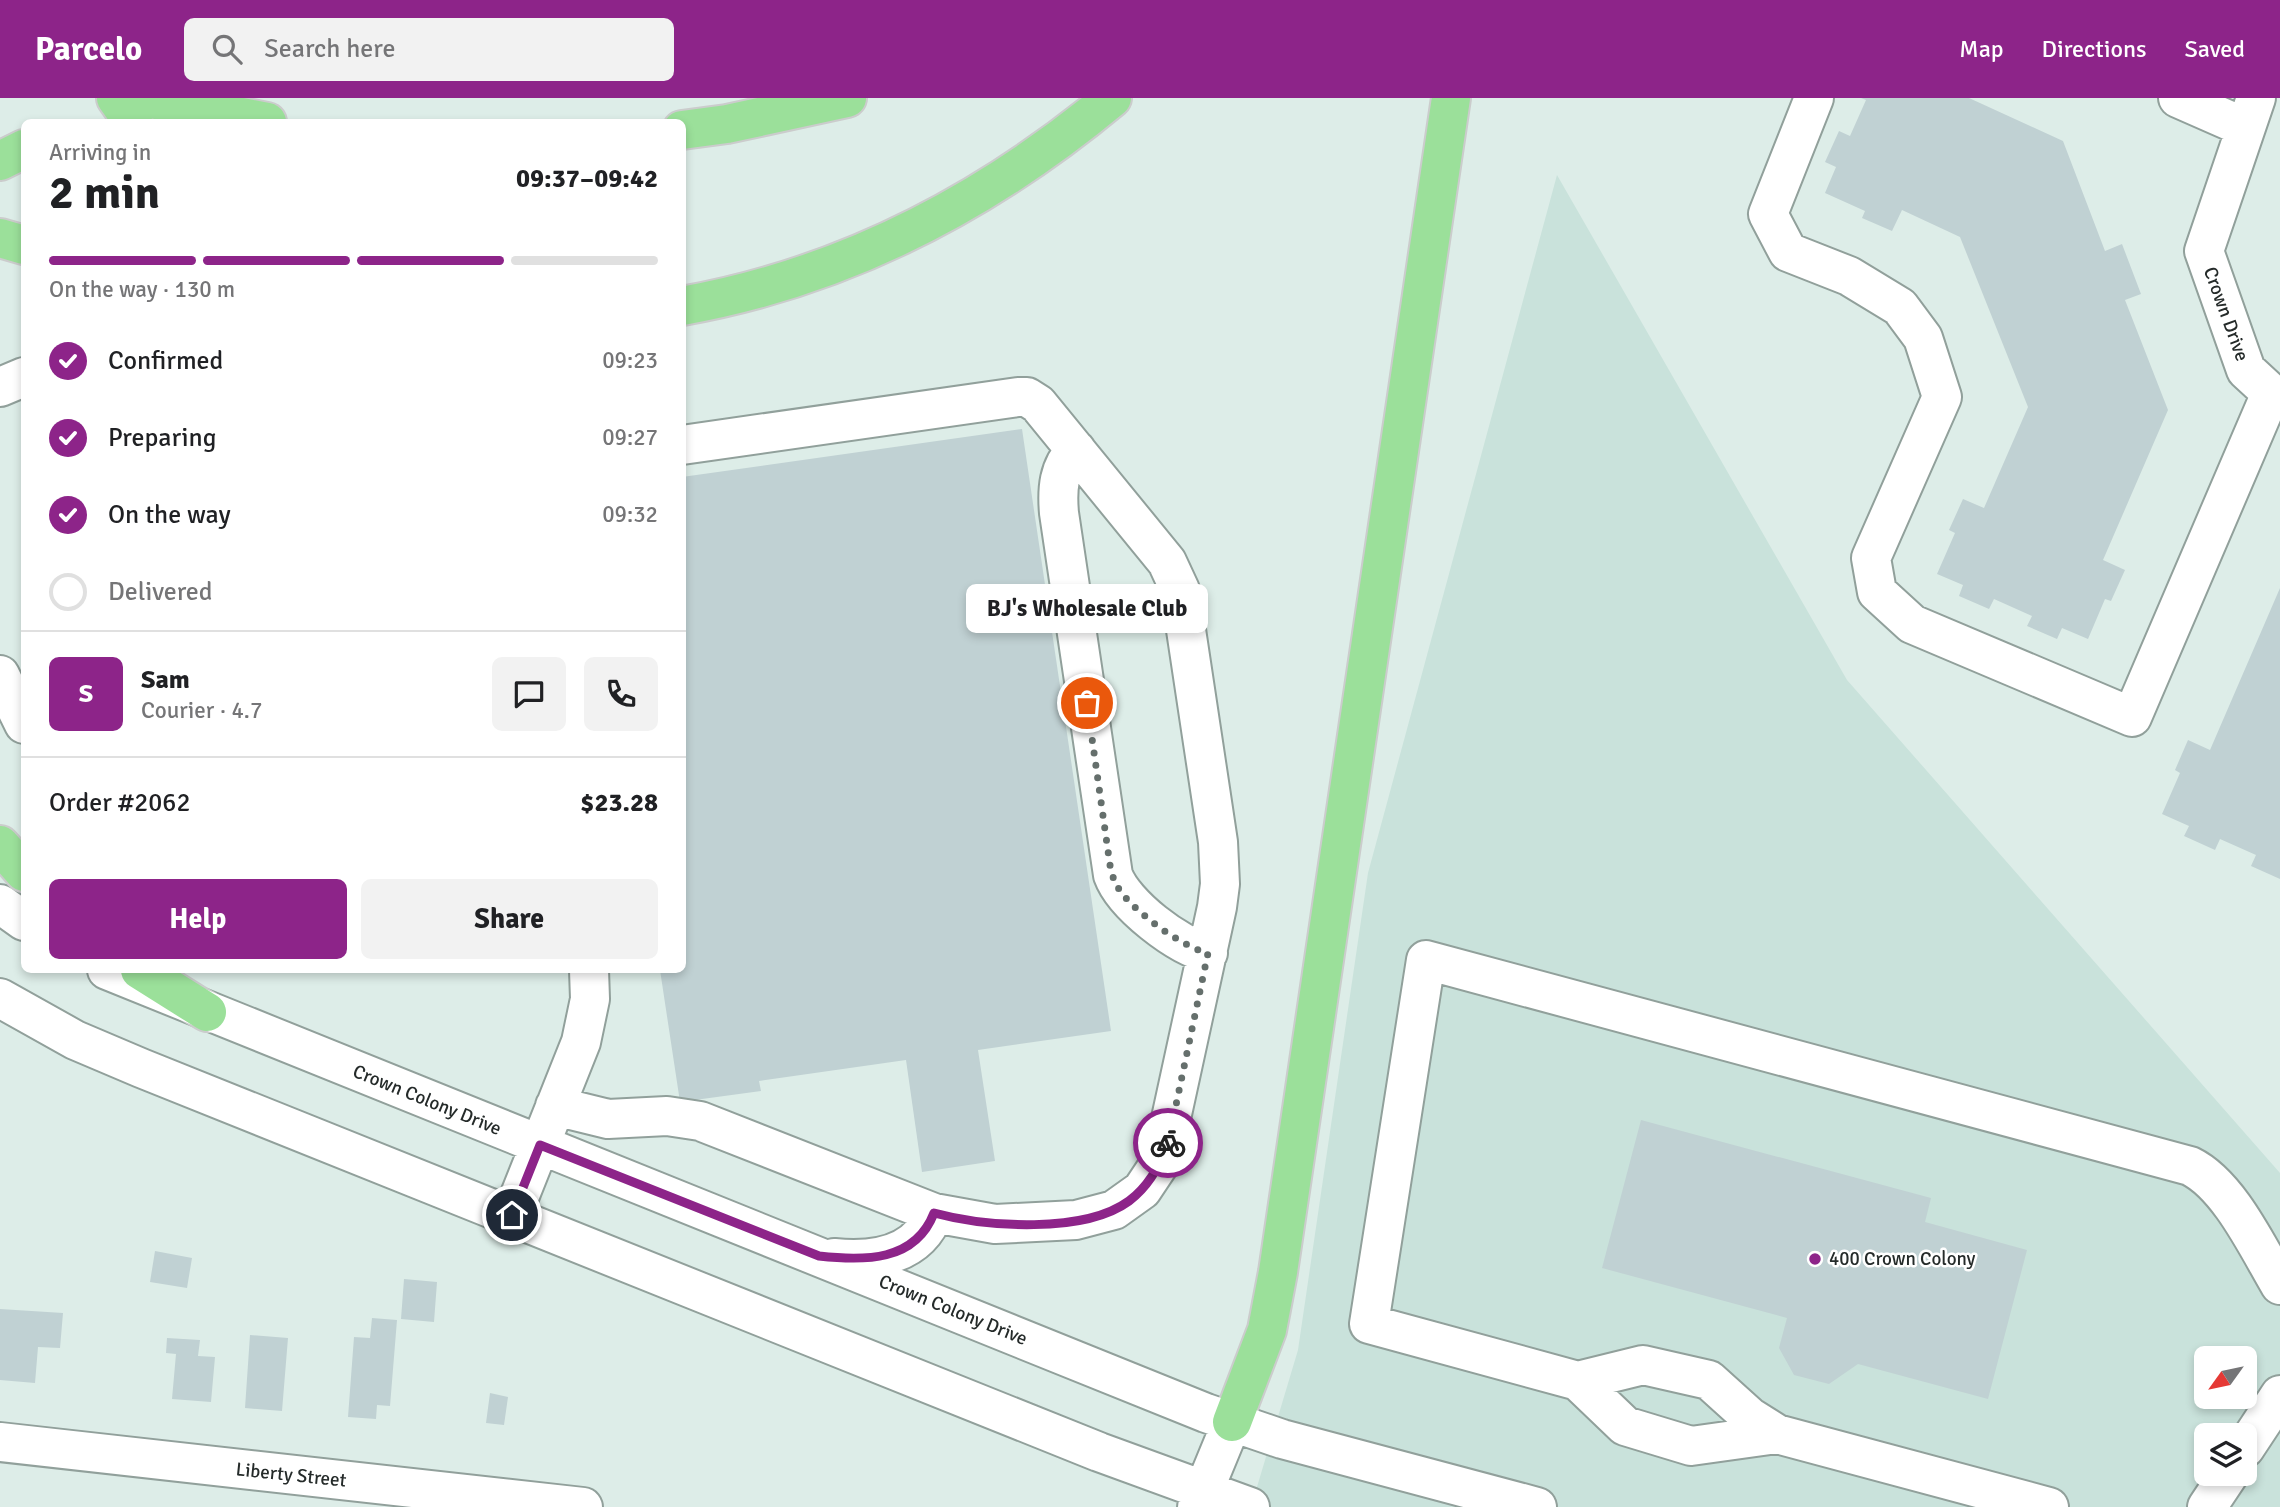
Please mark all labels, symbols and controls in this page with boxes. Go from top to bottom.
search box [184,18,674,81]
text: Parcelo [35,29,142,70]
icon: search [208,30,246,68]
text: Search here [264,33,395,65]
text: Map [1959,34,2004,64]
text: Directions [2042,34,2147,64]
text: Saved [2185,34,2245,64]
text: Arriving in [49,138,151,167]
text: 09:37–09:42 [516,163,658,195]
text: 2 min [49,165,160,221]
street label: Crown Drive [2198,264,2254,364]
text: On the way · 130 m [49,275,235,304]
icon: check [49,342,87,380]
text: Confirmed [108,345,223,377]
text: 09:23 [602,346,658,375]
icon: check [49,419,87,457]
text: Preparing [108,422,216,454]
text: 09:27 [602,423,658,452]
icon: check [49,496,87,534]
text: On the way [108,499,231,531]
text: 09:32 [602,500,658,529]
text: Delivered [108,576,213,608]
callout: BJ's Wholesale Club [966,584,1208,633]
text: BJ's Wholesale Club [987,594,1187,623]
button: chat [492,657,566,731]
button: phone [584,657,658,731]
text: Sam [141,664,190,696]
pin [1057,673,1117,733]
text: S [79,678,93,710]
icon: bag [1068,684,1106,722]
text: Courier · 4.7 [141,696,262,725]
text: Order #2062 [49,787,190,819]
text: $23.28 [580,787,658,819]
button: Help [49,879,347,959]
button: Share [361,879,658,959]
street label: Crown Colony Drive [349,1059,505,1141]
courier [1133,1108,1203,1178]
icon: bike [1149,1124,1187,1162]
pin [482,1185,542,1245]
icon: home [493,1196,531,1234]
place label: 400 Crown Colony [1829,1247,1976,1271]
marker: 400 Crown Colony [1807,1251,1823,1267]
street label: Crown Colony Drive [875,1269,1031,1351]
north arrow [2194,1346,2258,1409]
map controls [2194,1346,2257,1486]
button: layers [2194,1423,2257,1486]
street label: Liberty Street [235,1457,348,1493]

